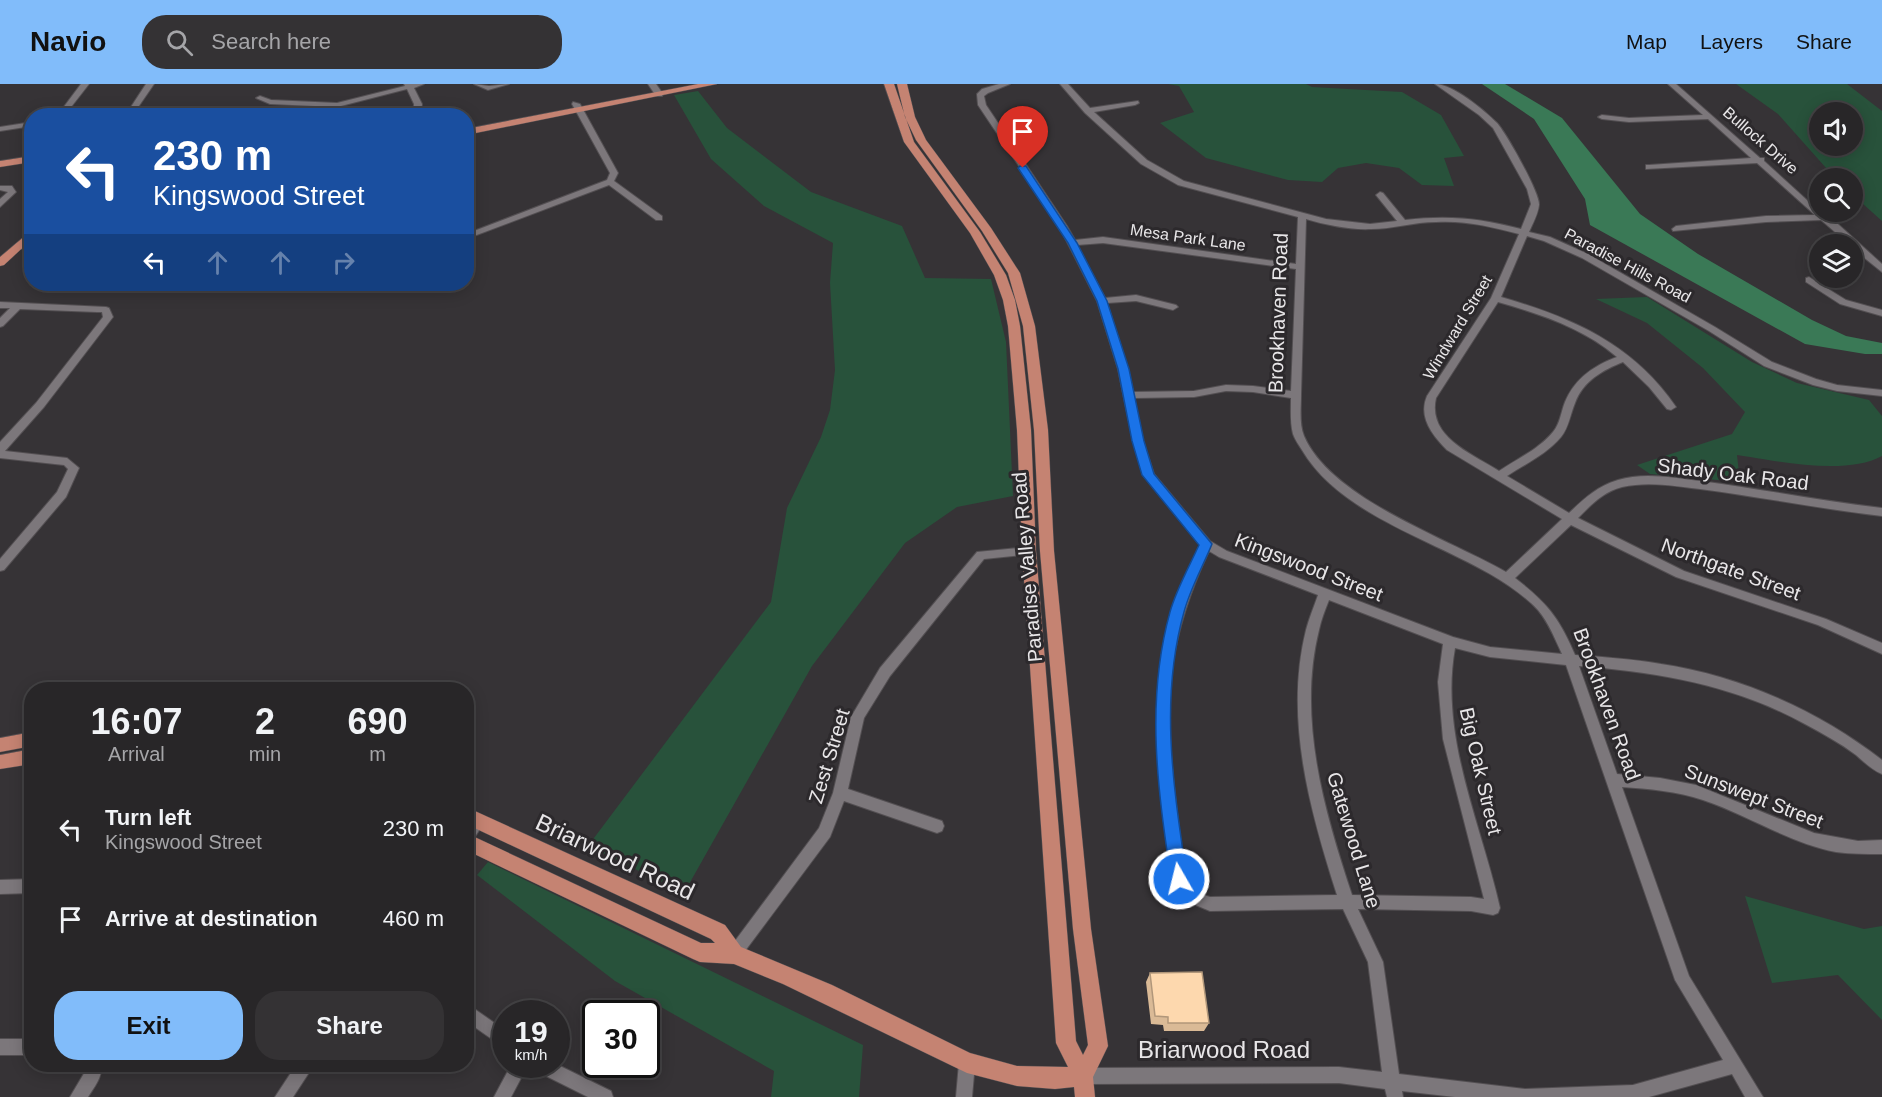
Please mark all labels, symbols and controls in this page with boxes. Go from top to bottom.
search box [142,15,562,69]
text: Navio [30,26,106,57]
icon: search [163,26,196,59]
text: Search here [211,29,331,54]
text: Map [1626,30,1667,53]
text: Layers [1700,30,1763,53]
text: Share [1796,30,1852,53]
map controls [1809,102,1863,288]
button: sound [1809,102,1863,156]
street label: Bullock Drive [1720,103,1802,177]
pin [997,106,1048,168]
icon: arrive [1006,115,1039,148]
icon: left [54,132,132,210]
text: 230 m [153,132,272,179]
button: search [1809,168,1863,222]
text: Kingswood Street [153,181,365,211]
street label: Mesa Park Lane [1129,221,1247,254]
street label: Paradise Hills Road [1562,225,1694,306]
street label: Brookhaven Road [1264,233,1292,393]
button: layers [1809,234,1863,288]
icon: left [138,246,171,279]
icon: ahead [201,246,234,279]
icon: ahead [264,246,297,279]
icon: right [327,246,360,279]
street label: Windward Street [1420,272,1495,382]
street label: Shady Oak Road [1656,454,1810,494]
street label: Paradise Valley Road [1008,471,1046,663]
street label: Kingswood Street [1232,529,1387,606]
street label: Northgate Street [1658,534,1804,605]
street label: Brookhaven Road [1569,625,1645,783]
text: 16:07 [90,701,182,742]
text: 2 [255,701,275,742]
text: 690 [347,701,408,742]
street label: Big Oak Street [1456,705,1506,837]
street label: Zest Street [804,706,854,806]
text: Arrival [108,743,165,765]
text: min [249,743,281,765]
text: m [369,743,386,765]
street label: Sunswept Street [1682,759,1827,833]
street label: Gatewood Lane [1323,769,1385,911]
text: Turn left [105,805,191,830]
street label: Briarwood Road [532,808,699,905]
icon: left [54,813,87,846]
text: 230 m [383,816,444,841]
text: Kingswood Street [105,831,262,853]
position arrow [1147,847,1211,911]
icon: arrive [54,903,87,936]
text: Arrive at destination [105,906,318,931]
text: 460 m [383,906,444,931]
button: Exit [54,991,243,1060]
button: Share [255,991,444,1060]
speed limit sign: 30 [582,1000,660,1078]
text: 19 [514,1015,548,1048]
street label: Briarwood Road [1138,1036,1310,1063]
text: km/h [515,1046,547,1063]

